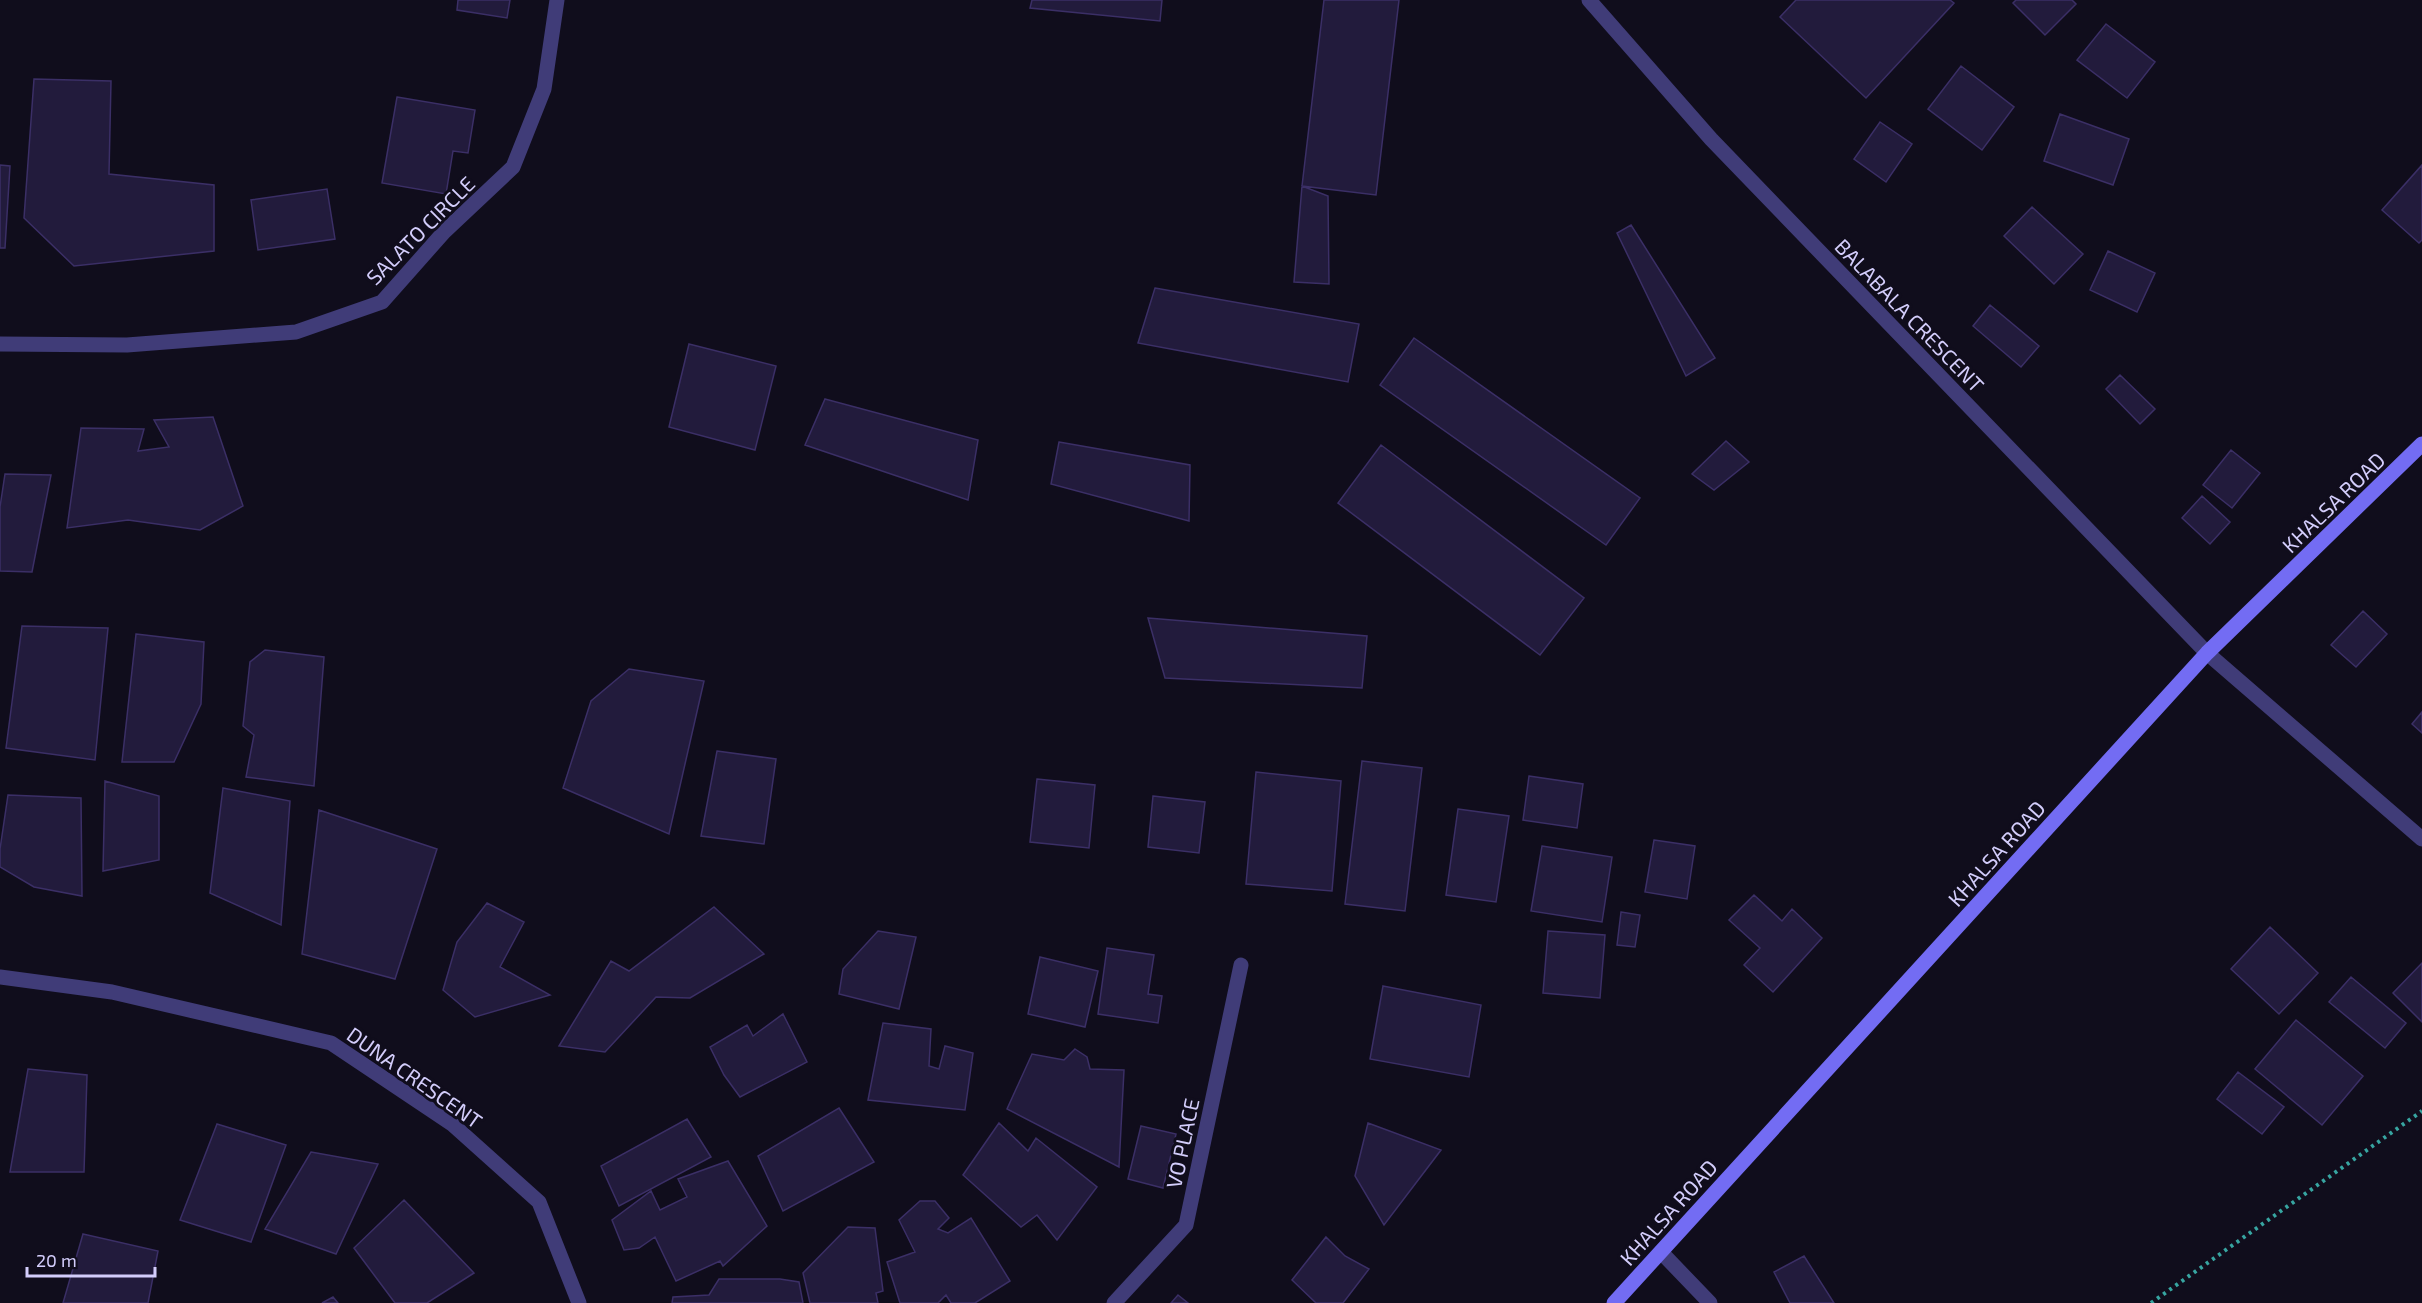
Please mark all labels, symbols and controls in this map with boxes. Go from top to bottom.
street label: SALATO CIRCLE [361,171,479,289]
street label: BALABALA CRESCENT [1830,233,1990,397]
street label: KHALSA ROAD [2276,447,2390,557]
street label: KHALSA ROAD [1942,795,2050,911]
street label: DUNA CRESCENT [343,1021,487,1133]
street label: VO PLACE [1160,1096,1204,1190]
street label: KHALSA ROAD [1614,1154,1722,1270]
scale bar [27,1240,154,1278]
text: 20 m [36,1249,77,1271]

